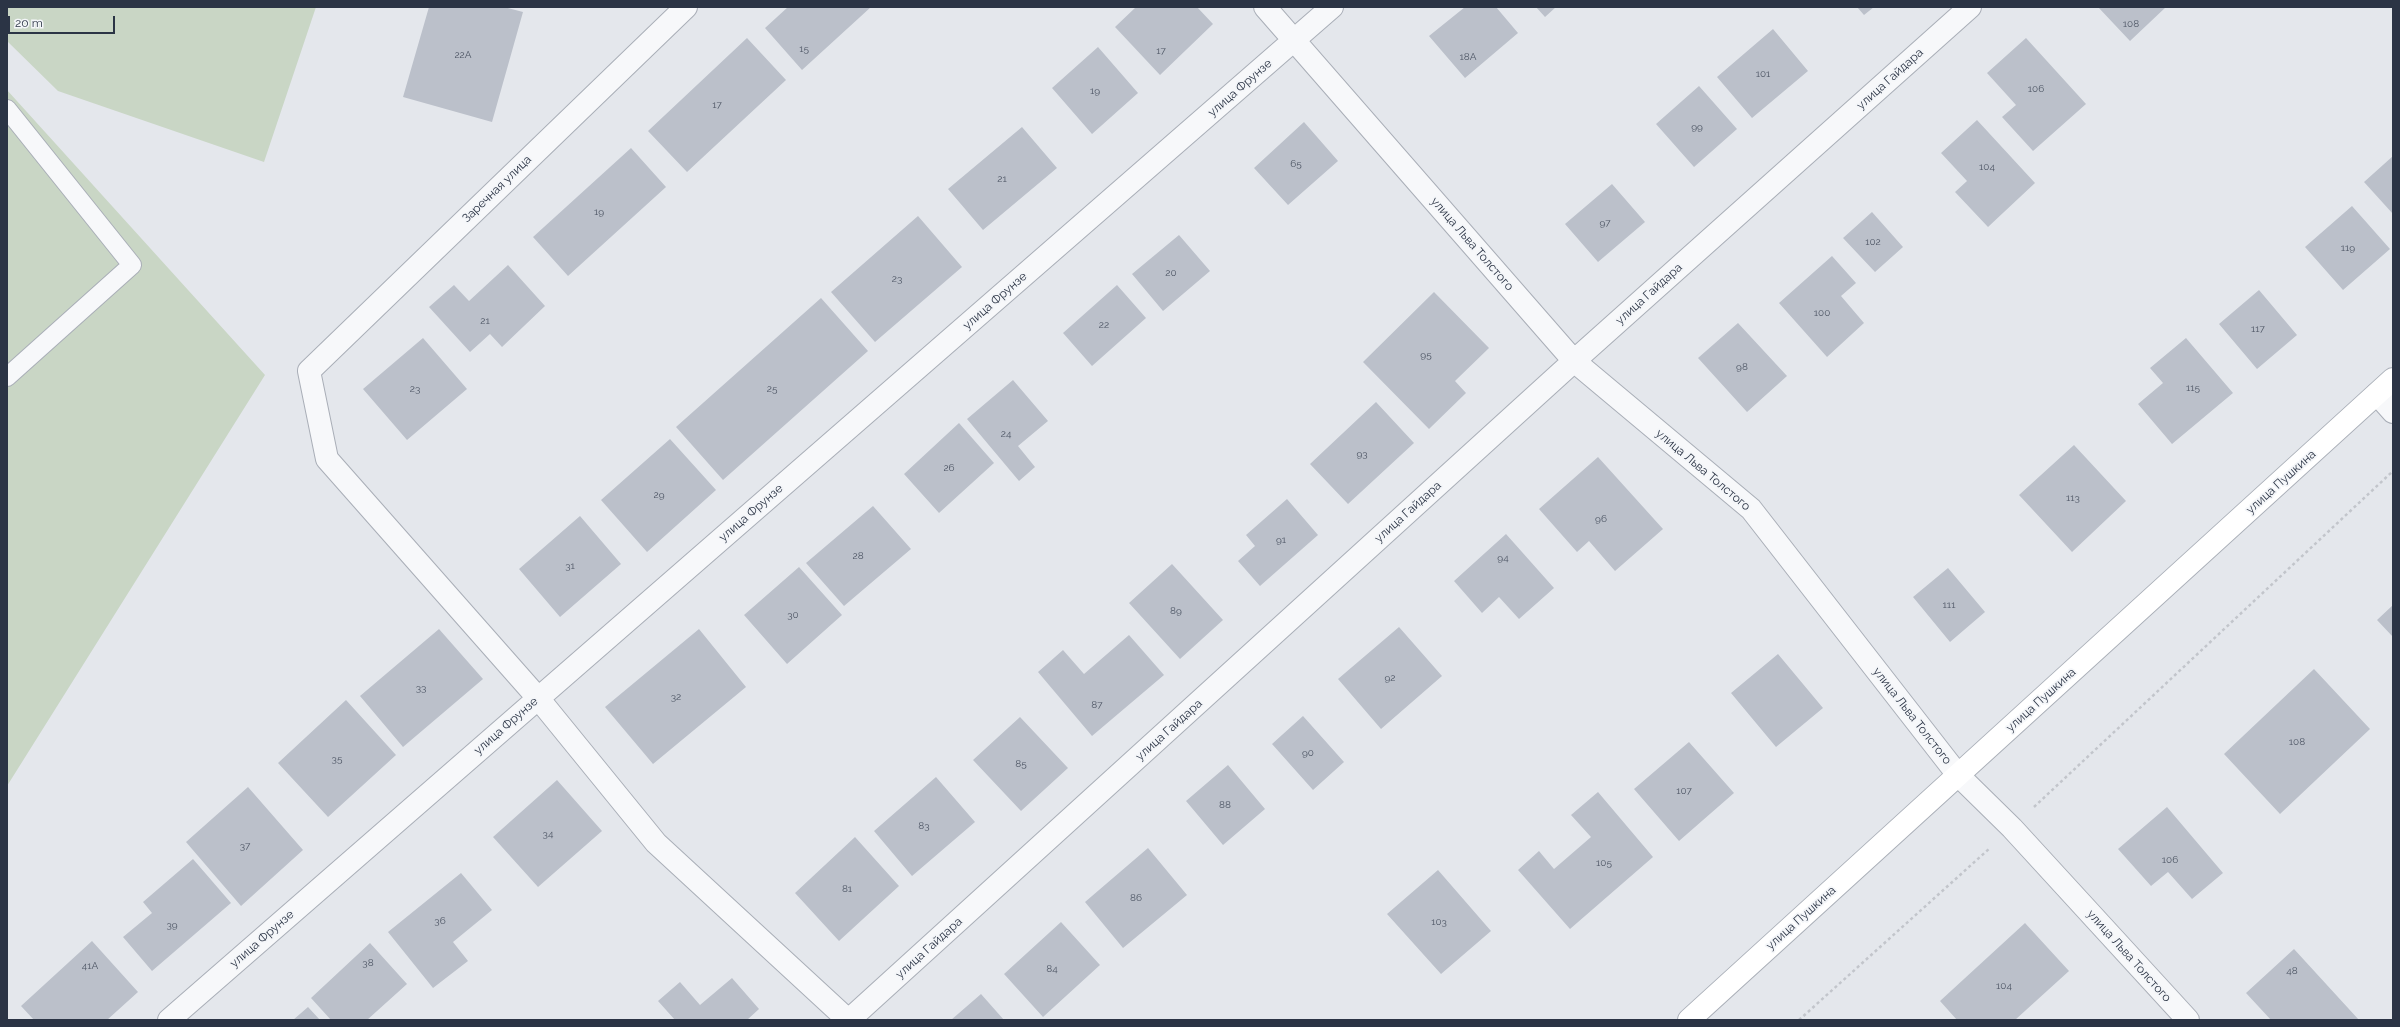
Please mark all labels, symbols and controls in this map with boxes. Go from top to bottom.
scale bar [10,8,117,34]
text: 20 m [15,16,43,30]
house number: 108 [2123,18,2139,30]
house number: 15 [799,43,809,55]
house number: 17 [1156,45,1166,57]
street label: улица Гайдара [1854,45,1926,113]
house number: 22А [454,49,472,61]
house number: 18А [1460,51,1476,63]
street label: улица Фрунзе [1205,56,1275,120]
house number: 101 [1756,68,1770,80]
house number: 106 [2028,83,2044,95]
house number: 19 [1090,85,1100,97]
house number: 17 [712,99,722,111]
house number: 99 [1691,121,1703,133]
street label: Заречная улица [459,152,535,226]
house number: 65 [1290,158,1302,170]
house number: 104 [1979,161,1995,173]
house number: 21 [997,173,1007,185]
street label: улица Льва Толстого [1428,194,1516,294]
house number: 19 [594,206,604,218]
house number: 97 [1599,217,1611,229]
house number: 102 [1865,236,1881,248]
house number: 119 [2341,242,2355,254]
street label: улица Гайдара [1613,260,1685,328]
house number: 20 [1165,267,1177,279]
street label: улица Фрунзе [960,269,1030,333]
house number: 23 [892,273,902,285]
house number: 100 [1814,307,1830,319]
house number: 21 [480,315,490,327]
house number: 22 [1099,319,1109,331]
house number: 117 [2251,323,2265,335]
house number: 95 [1420,349,1432,361]
house number: 98 [1736,361,1748,373]
house number: 115 [2186,382,2200,394]
house number: 23 [410,383,420,395]
house number: 25 [767,383,777,395]
street label: улица Льва Толстого [1653,426,1753,514]
house number: 24 [1001,428,1011,440]
street label: улица Пушкина [2243,447,2319,517]
house number: 93 [1356,448,1368,460]
house number: 26 [943,462,955,474]
street label: улица Гайдара [1372,478,1444,546]
street label: улица Фрунзе [716,481,786,545]
house number: 29 [653,489,665,501]
house number: 113 [2066,492,2080,504]
house number: 96 [1595,513,1607,525]
house number: 91 [1276,534,1286,546]
house number: 28 [852,550,864,562]
house number: 94 [1497,552,1509,564]
house number: 31 [565,560,575,572]
house number: 111 [1943,599,1955,611]
house number: 89 [1170,605,1182,617]
house number: 30 [787,609,799,621]
street label: улица Льва Толстого [1870,665,1954,767]
street label: улица Пушкина [2003,665,2079,735]
house number: 92 [1384,672,1396,684]
house number: 33 [416,682,426,694]
house number: 32 [671,691,681,703]
street label: улица Фрунзе [471,694,541,758]
street label: улица Гайдара [1133,696,1205,764]
house number: 87 [1091,699,1103,711]
house number: 108 [2289,736,2305,748]
house number: 90 [1302,747,1314,759]
house number: 35 [332,753,342,765]
house number: 85 [1015,758,1027,770]
house number: 107 [1676,785,1692,797]
house number: 88 [1219,799,1231,811]
house number: 83 [918,820,930,832]
house number: 34 [543,828,553,840]
house number: 37 [240,840,250,852]
house number: 106 [2162,854,2178,866]
house number: 105 [1596,857,1612,869]
house number: 81 [842,883,852,895]
street label: улица Пушкина [1763,883,1839,953]
house number: 86 [1130,892,1142,904]
street label: улица Фрунзе [227,907,297,971]
street label: улица Льва Толстого [2084,907,2174,1005]
street label: улица Гайдара [893,914,965,982]
house number: 36 [434,915,446,927]
house number: 103 [1431,916,1447,928]
house number: 39 [166,919,178,931]
house number: 38 [362,957,374,969]
house number: 41А [82,960,98,972]
house number: 84 [1046,963,1058,975]
house number: 48 [2286,965,2298,977]
house number: 104 [1996,980,2012,992]

